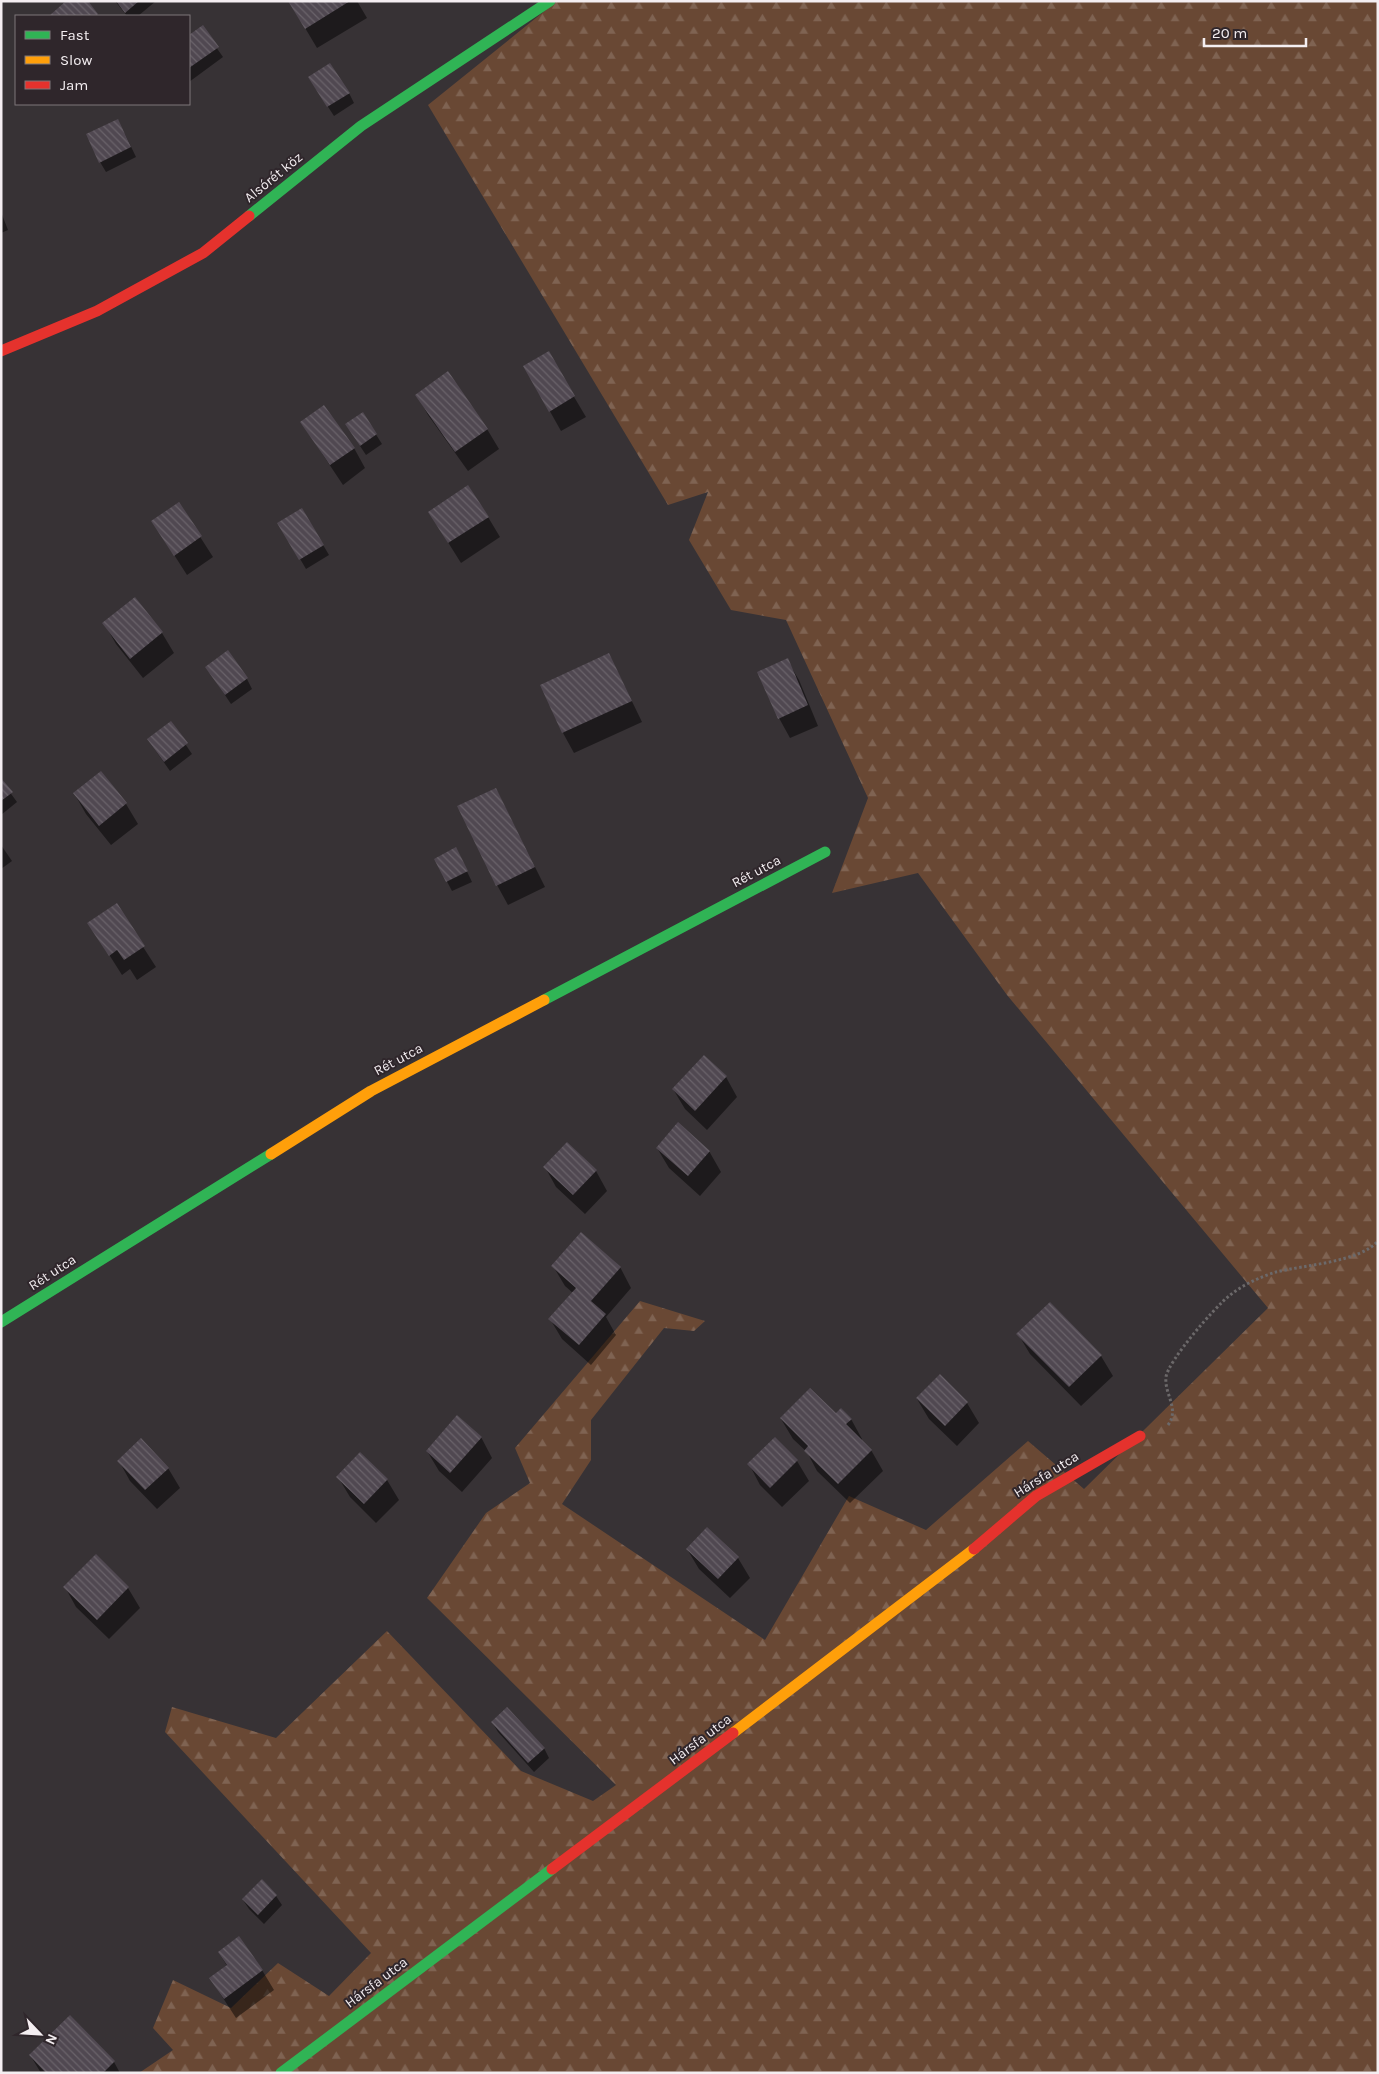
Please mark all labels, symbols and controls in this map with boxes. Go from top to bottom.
legend [15,15,190,105]
scale bar [1204,15,1306,47]
text: 20 m [1212,24,1247,42]
text: Fast [60,26,90,44]
text: Slow [60,51,92,69]
text: Jam [60,76,88,94]
street label: Alsórét köz [241,149,306,206]
street label: Rét utca [729,851,784,891]
street label: Rét utca [371,1039,426,1079]
street label: Rét utca [25,1251,79,1294]
street label: Hársfa utca [1011,1448,1082,1501]
street label: Hársfa utca [666,1710,735,1768]
street label: Hársfa utca [342,1953,411,2011]
north arrow [15,2009,65,2059]
text: N [42,2031,61,2047]

